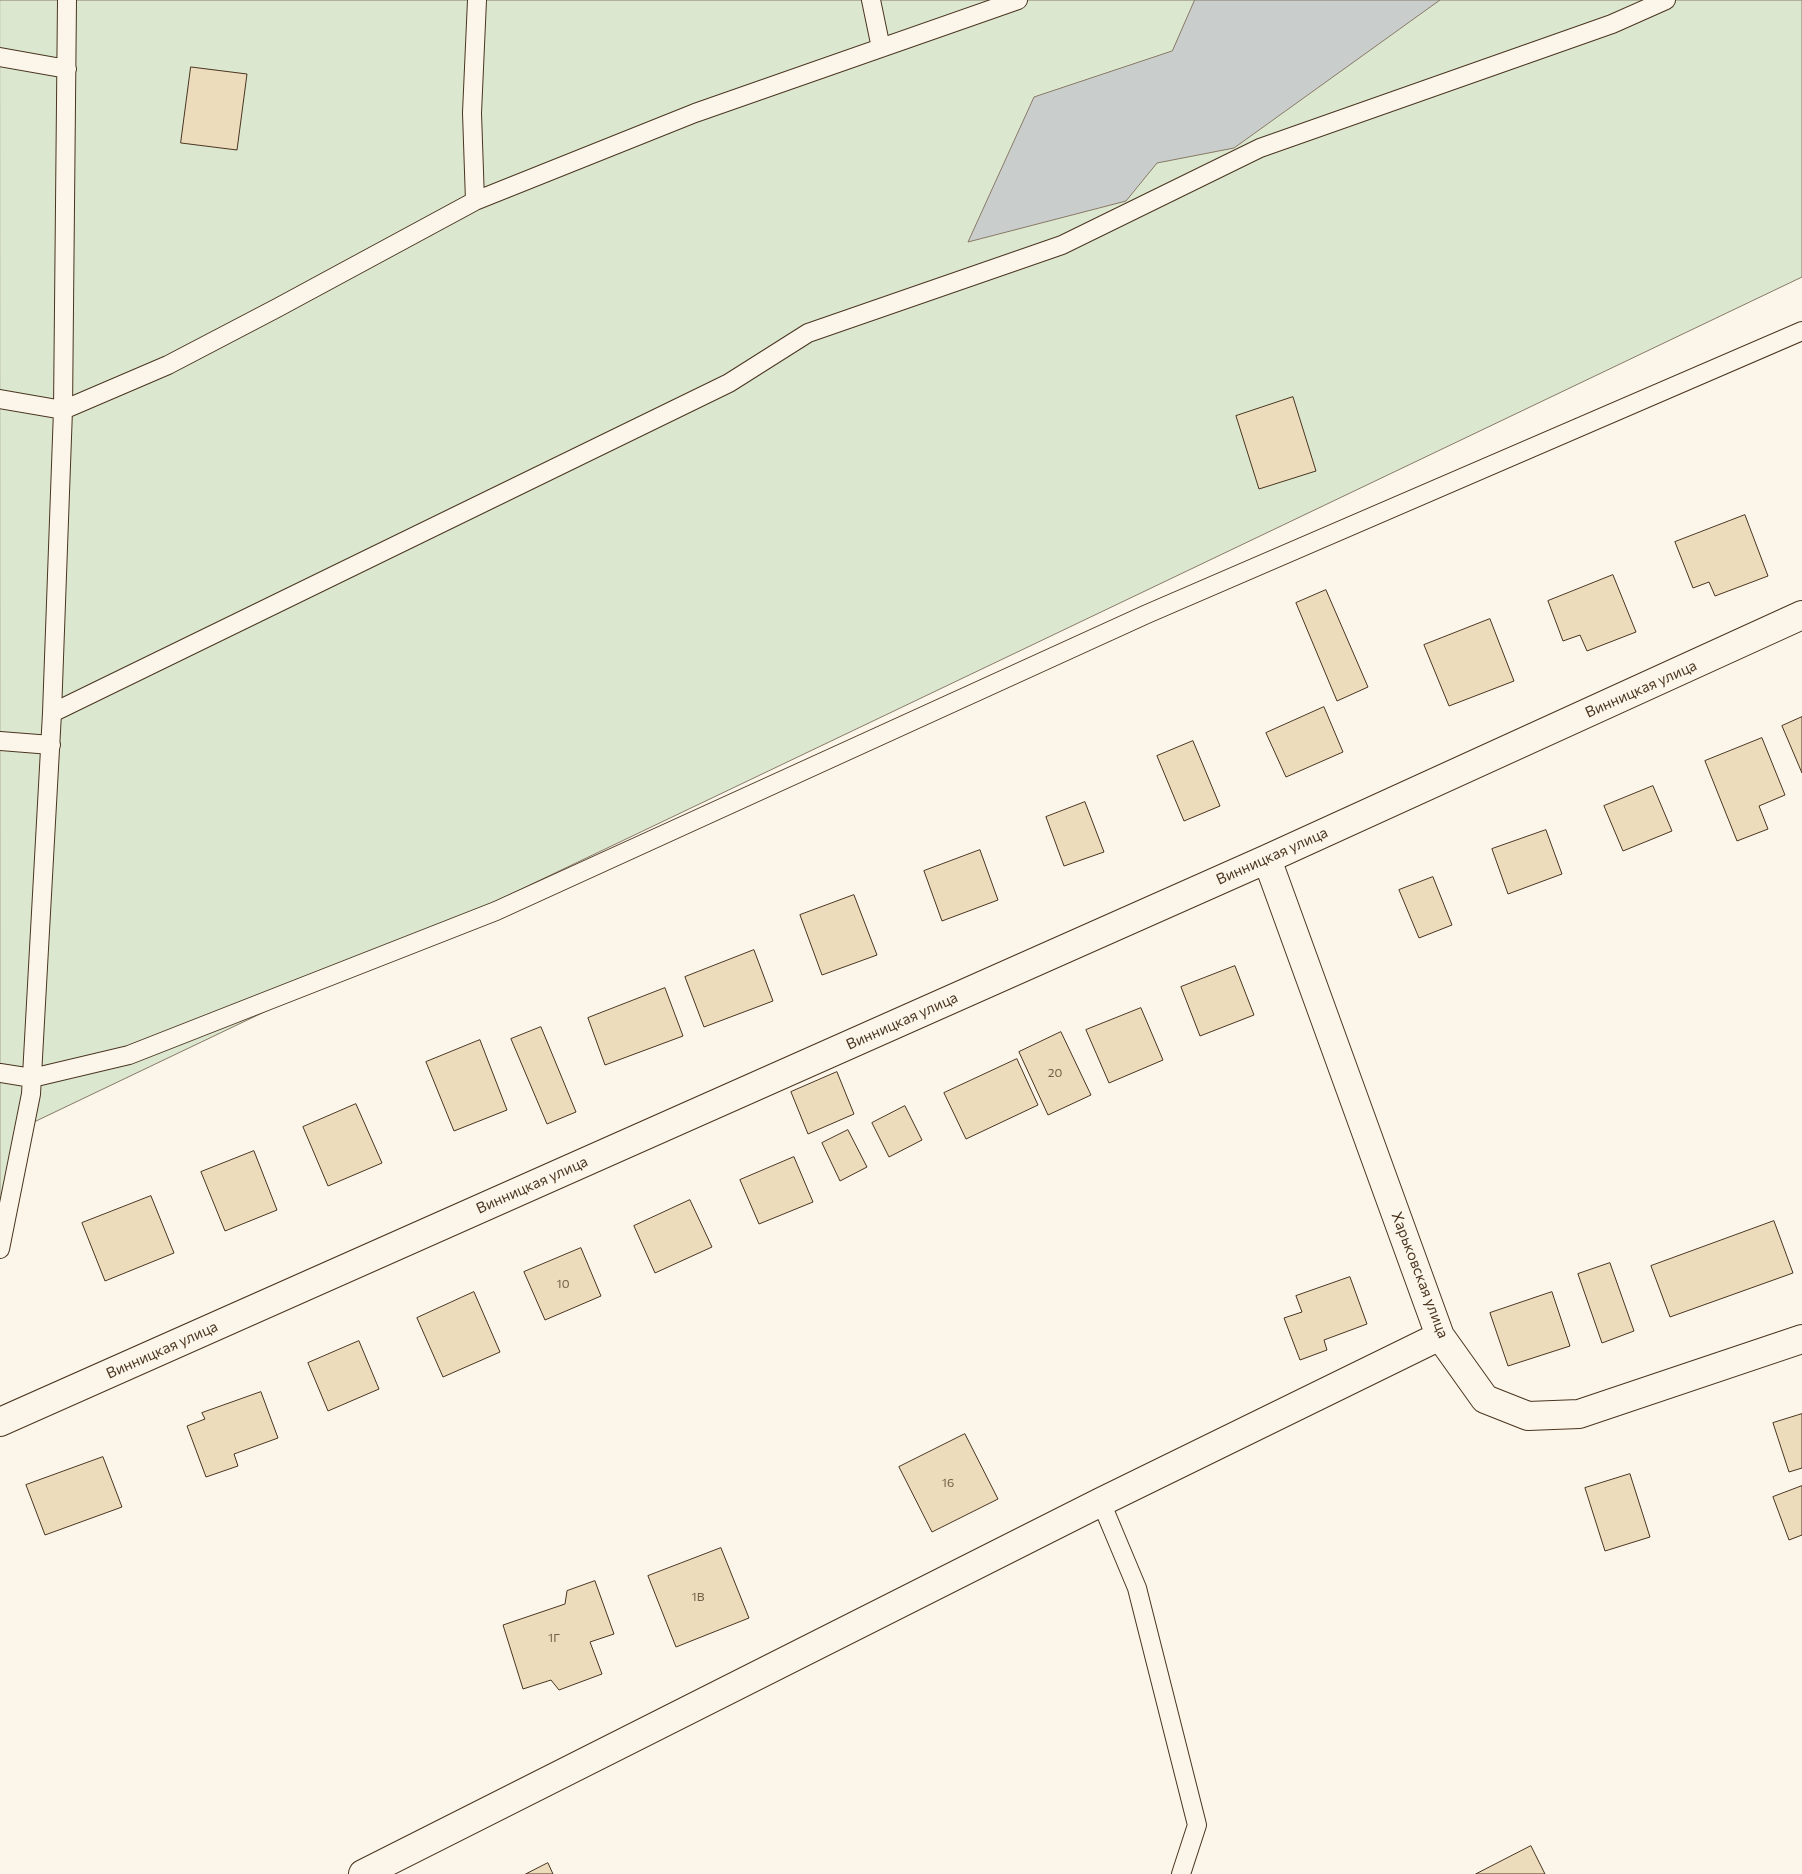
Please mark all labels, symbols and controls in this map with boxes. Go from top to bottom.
street label: Винницкая улица [1582,656,1700,722]
street label: Винницкая улица [1213,823,1331,889]
street label: Винницкая улица [843,988,961,1054]
house number: 20 [1048,1066,1062,1080]
street label: Винницкая улица [473,1152,591,1218]
street label: Харьковская улица [1388,1209,1452,1341]
house number: 10 [557,1277,569,1291]
street label: Винницкая улица [103,1317,221,1383]
house number: 16 [942,1476,954,1490]
house number: 1В [692,1590,704,1604]
house number: 1Г [548,1631,560,1645]

